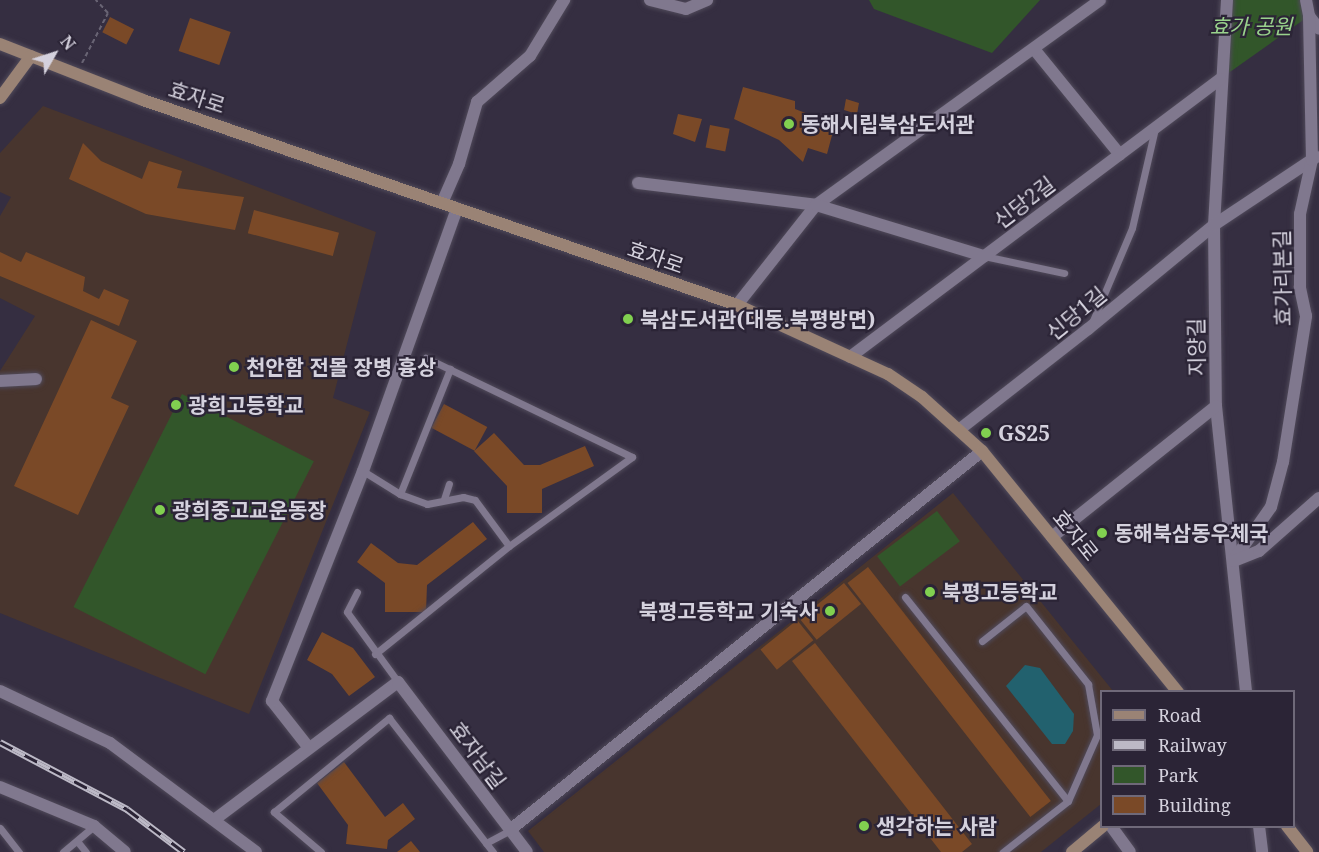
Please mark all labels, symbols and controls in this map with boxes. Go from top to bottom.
park label: 효가 공원 [1210,13,1292,39]
north arrow [24,24,84,84]
text: N [55,31,80,54]
street label: 효자로 [166,76,228,118]
place label: 동해시립북삼도서관 [801,111,975,137]
marker: 동해시립북삼도서관 [782,117,796,131]
street label: 신당2길 [989,171,1059,233]
street label: 효가리본길 [1269,229,1295,327]
street label: 효자로 [624,236,688,278]
street label: 신당1길 [1041,281,1111,345]
place label: 북삼도서관(대동.북평방면) [640,306,876,332]
marker: 북삼도서관(대동.북평방면) [621,312,635,326]
street label: 지양길 [1183,318,1209,376]
place label: 천안함 전몰 장병 흉상 [246,354,436,380]
marker: 천안함 전몰 장병 흉상 [227,360,241,374]
place label: 광희고등학교 [188,392,304,418]
marker: 광희고등학교 [169,398,183,412]
place label: GS25 [998,420,1050,446]
marker: GS25 [979,426,993,440]
place label: 광희중고교운동장 [172,497,327,523]
marker: 광희중고교운동장 [153,503,167,517]
street label: 효자로 [1048,505,1104,565]
place label: 동해북삼동우체국 [1114,520,1269,546]
marker: 동해북삼동우체국 [1095,526,1109,540]
place label: 북평고등학교 [942,579,1058,605]
marker: 북평고등학교 [923,585,937,599]
place label: 북평고등학교 기숙사 [639,598,818,624]
marker: 북평고등학교 기숙사 [823,604,837,618]
legend [1100,690,1295,828]
text: Road [1158,703,1201,727]
street label: 효자남길 [445,717,511,793]
text: Railway [1158,733,1227,757]
text: Park [1158,763,1198,787]
text: Building [1158,793,1231,817]
place label: 생각하는 사람 [876,813,997,839]
marker: 생각하는 사람 [857,819,871,833]

